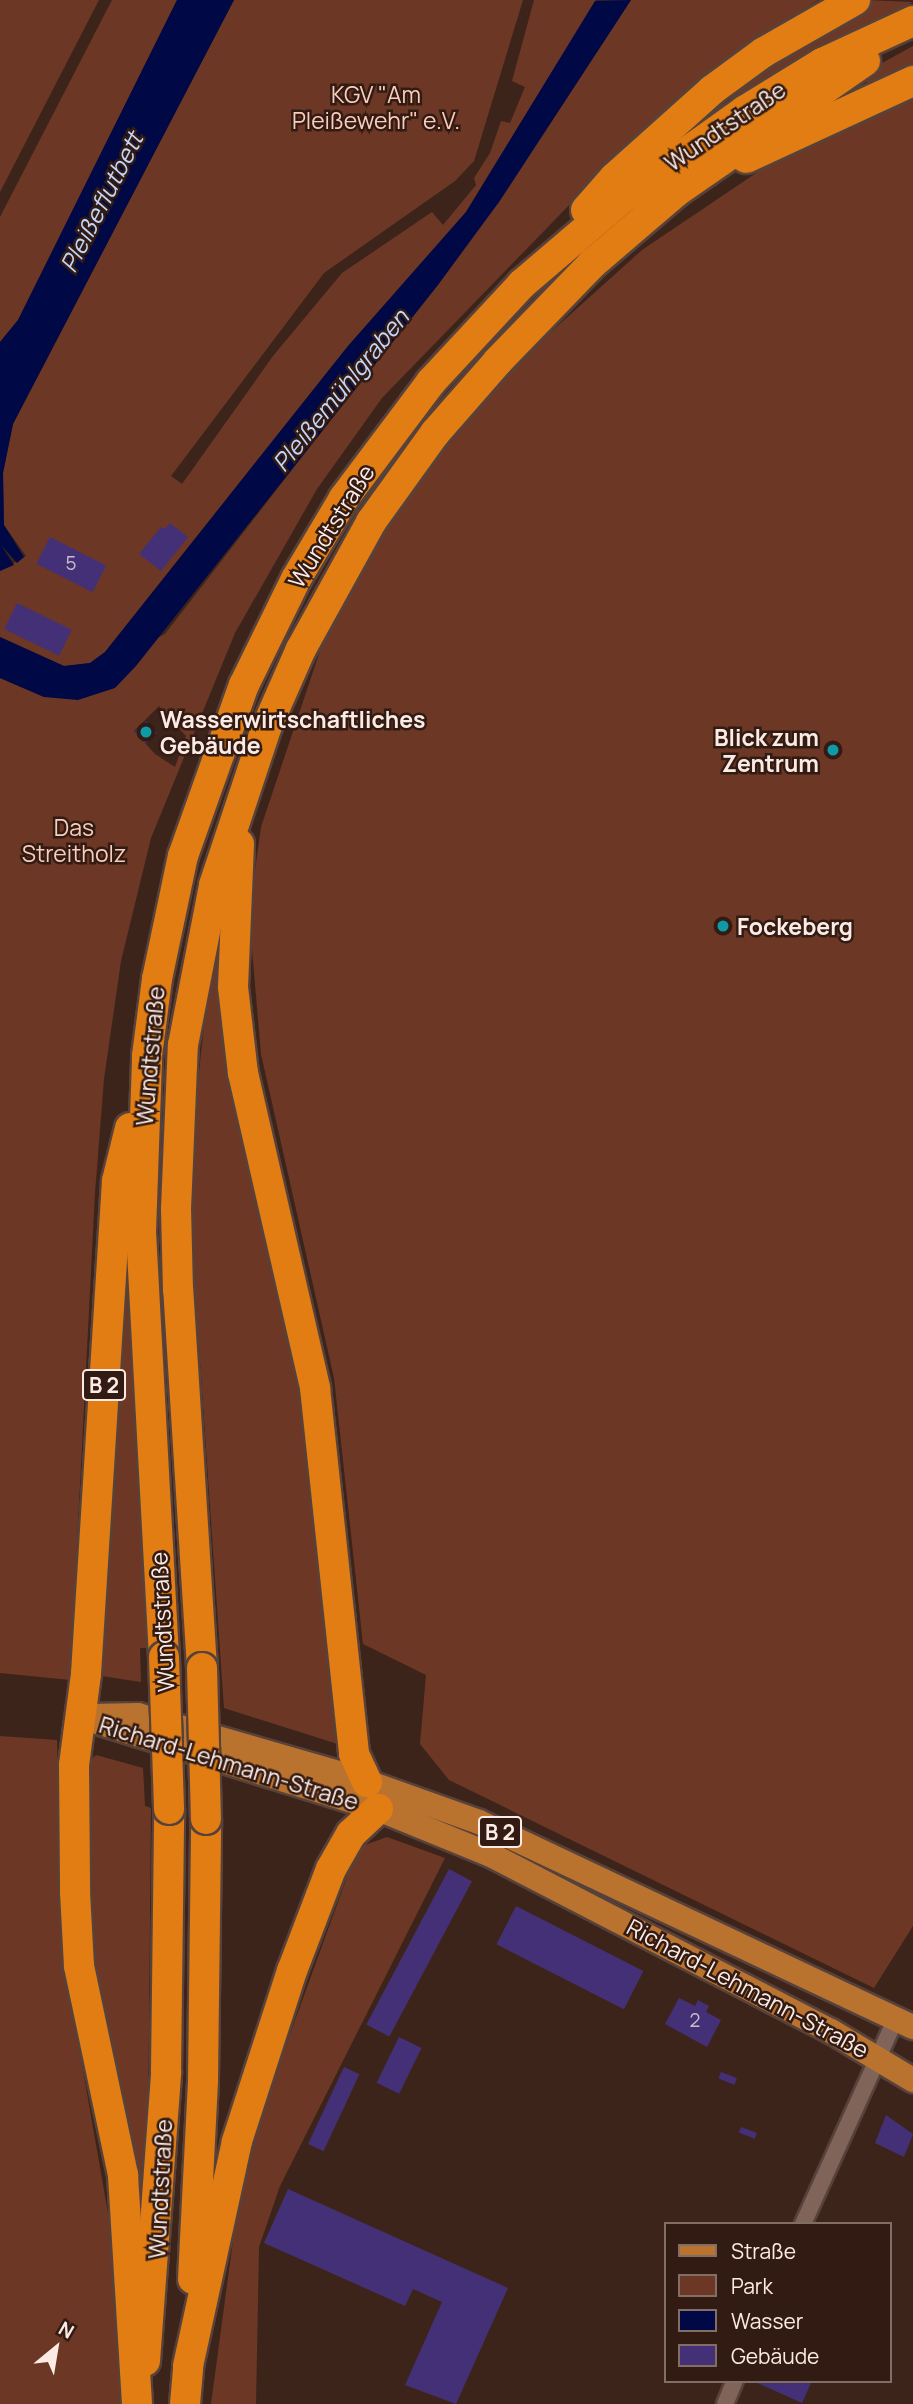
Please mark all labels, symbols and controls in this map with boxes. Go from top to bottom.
street label: Wundtstraße [659,75,791,177]
park label: KGV "Am Pleißewehr" e.V. [292,80,460,134]
water label: Pleißeflutbett [53,127,149,277]
water label: Pleißemühlgraben [266,303,414,477]
street label: Wundtstraße [282,459,380,593]
house number: 5 [66,553,76,575]
place label: Wasserwirtschaftliches Gebäude [160,705,425,759]
place label: Blick zum Zentrum [714,723,819,777]
marker: Wasserwirtschaftliches Gebäude [138,724,154,740]
marker: Blick zum Zentrum [825,742,841,758]
park label: Das Streitholz [22,813,126,867]
place label: Fockeberg [737,912,853,940]
marker: Fockeberg [715,918,731,934]
street label: Wundtstraße [130,985,170,1127]
road number: B 2 [81,1368,127,1402]
street label: Wundtstraße [145,1551,179,1693]
street label: Richard-Lehmann-Straße [96,1710,362,1816]
road number: B 2 [477,1814,523,1850]
street label: Richard-Lehmann-Straße [622,1913,874,2063]
house number: 2 [690,2010,700,2032]
street label: Wundtstraße [143,2118,177,2260]
legend [664,2222,892,2383]
text: Straße [731,2237,796,2265]
text: Park [731,2272,773,2300]
text: Wasser [731,2307,803,2335]
north arrow [21,2313,91,2383]
text: N [54,2315,79,2344]
text: Gebäude [731,2342,819,2370]

